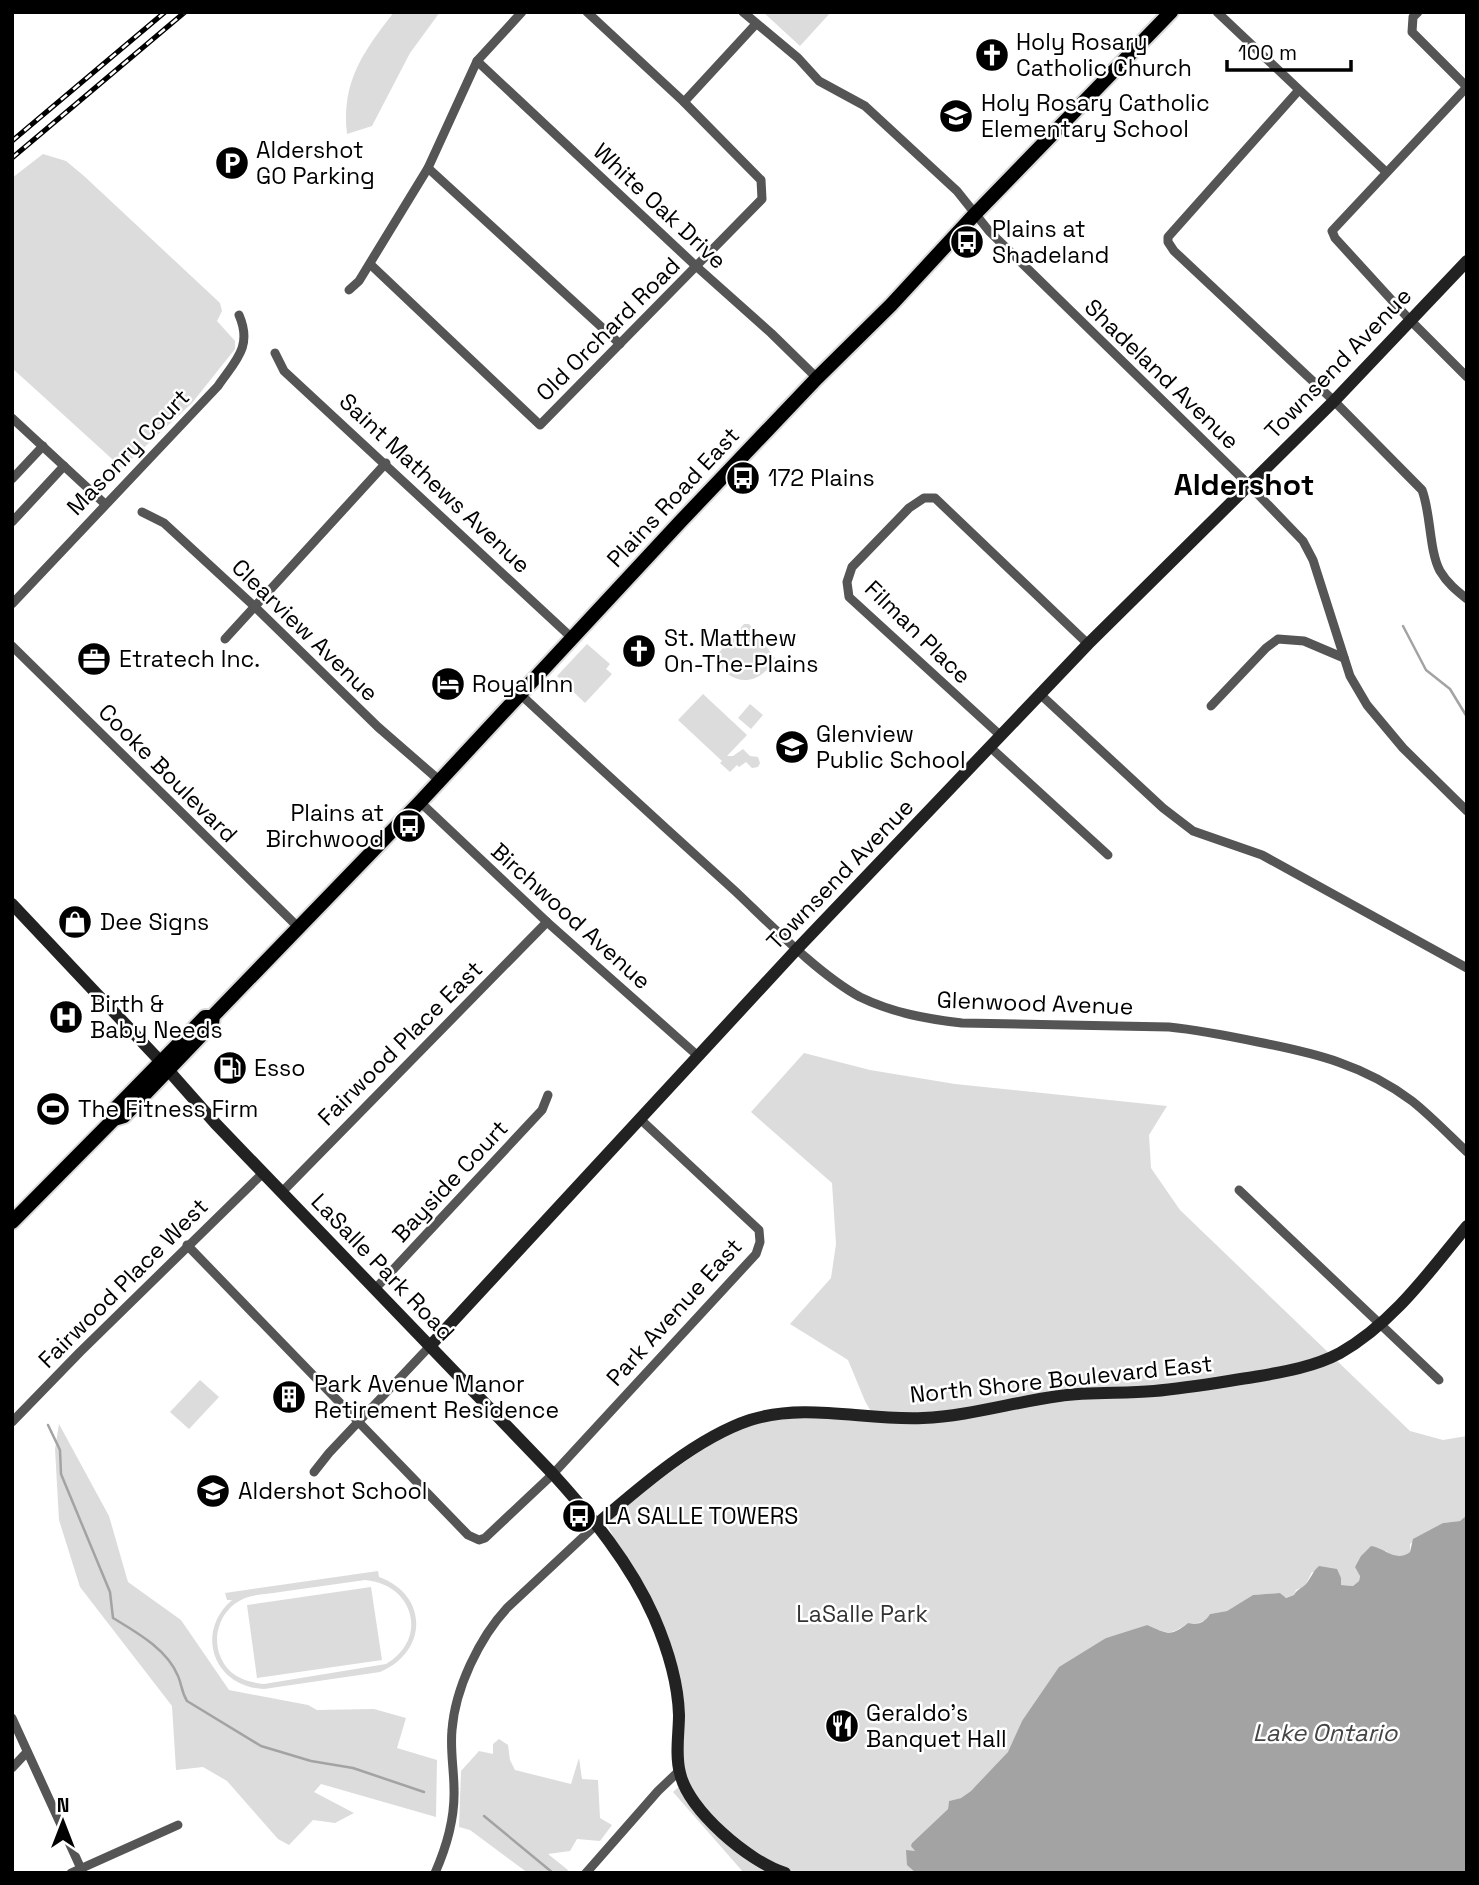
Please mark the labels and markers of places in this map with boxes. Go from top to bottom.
place label: Holy Rosary Catholic Church [1016,27,1192,83]
church icon: Holy Rosary Catholic Church [973,36,1011,74]
place label: Holy Rosary Catholic Elementary School [981,88,1210,144]
school or university icon: Holy Rosary Catholic Elementary School [937,97,975,135]
place label: Aldershot GO Parking [256,135,375,191]
parking icon: Aldershot GO Parking [213,144,251,182]
place label: Plains at Shadeland [992,214,1109,270]
bus stop icon: Plains at Shadeland [948,223,986,261]
bus stop icon: 172 Plains [724,459,762,497]
place label: 172 Plains [768,463,875,493]
place label: St. Matthew On-The-Plains [664,623,818,679]
church icon: St. Matthew On-The-Plains [620,632,658,670]
office icon: Etratech Inc. [75,640,113,678]
place label: Etratech Inc. [119,644,260,674]
hotel icon: Royal Inn [429,665,467,703]
place label: Royal Inn [472,669,573,699]
place label: Glenview Public School [816,719,966,775]
school or university icon: Glenview Public School [773,728,811,766]
place label: Plains at Birchwood [266,798,384,854]
bus stop icon: Plains at Birchwood [390,807,428,845]
shop icon: Dee Signs [56,903,94,941]
place label: Dee Signs [100,907,209,937]
place label: Birth & Baby Needs [90,989,223,1045]
hospital icon: Birth & Baby Needs [47,998,85,1036]
fuel station icon: Esso [211,1049,249,1087]
place label: Esso [254,1053,305,1083]
sports icon: The Fitness Firm [34,1090,72,1128]
place label: The Fitness Firm [78,1094,258,1124]
place label: Park Avenue Manor Retirement Residence [314,1369,559,1425]
building icon: Park Avenue Manor Retirement Residence [270,1378,308,1416]
school or university icon: Aldershot School [194,1472,232,1510]
place label: Aldershot School [238,1476,427,1506]
bus stop icon: LA SALLE TOWERS [560,1497,598,1535]
place label: LA SALLE TOWERS [604,1501,798,1531]
place label: Geraldo's Banquet Hall [866,1698,1007,1754]
restaurant icon: Geraldo's Banquet Hall [823,1707,861,1745]

